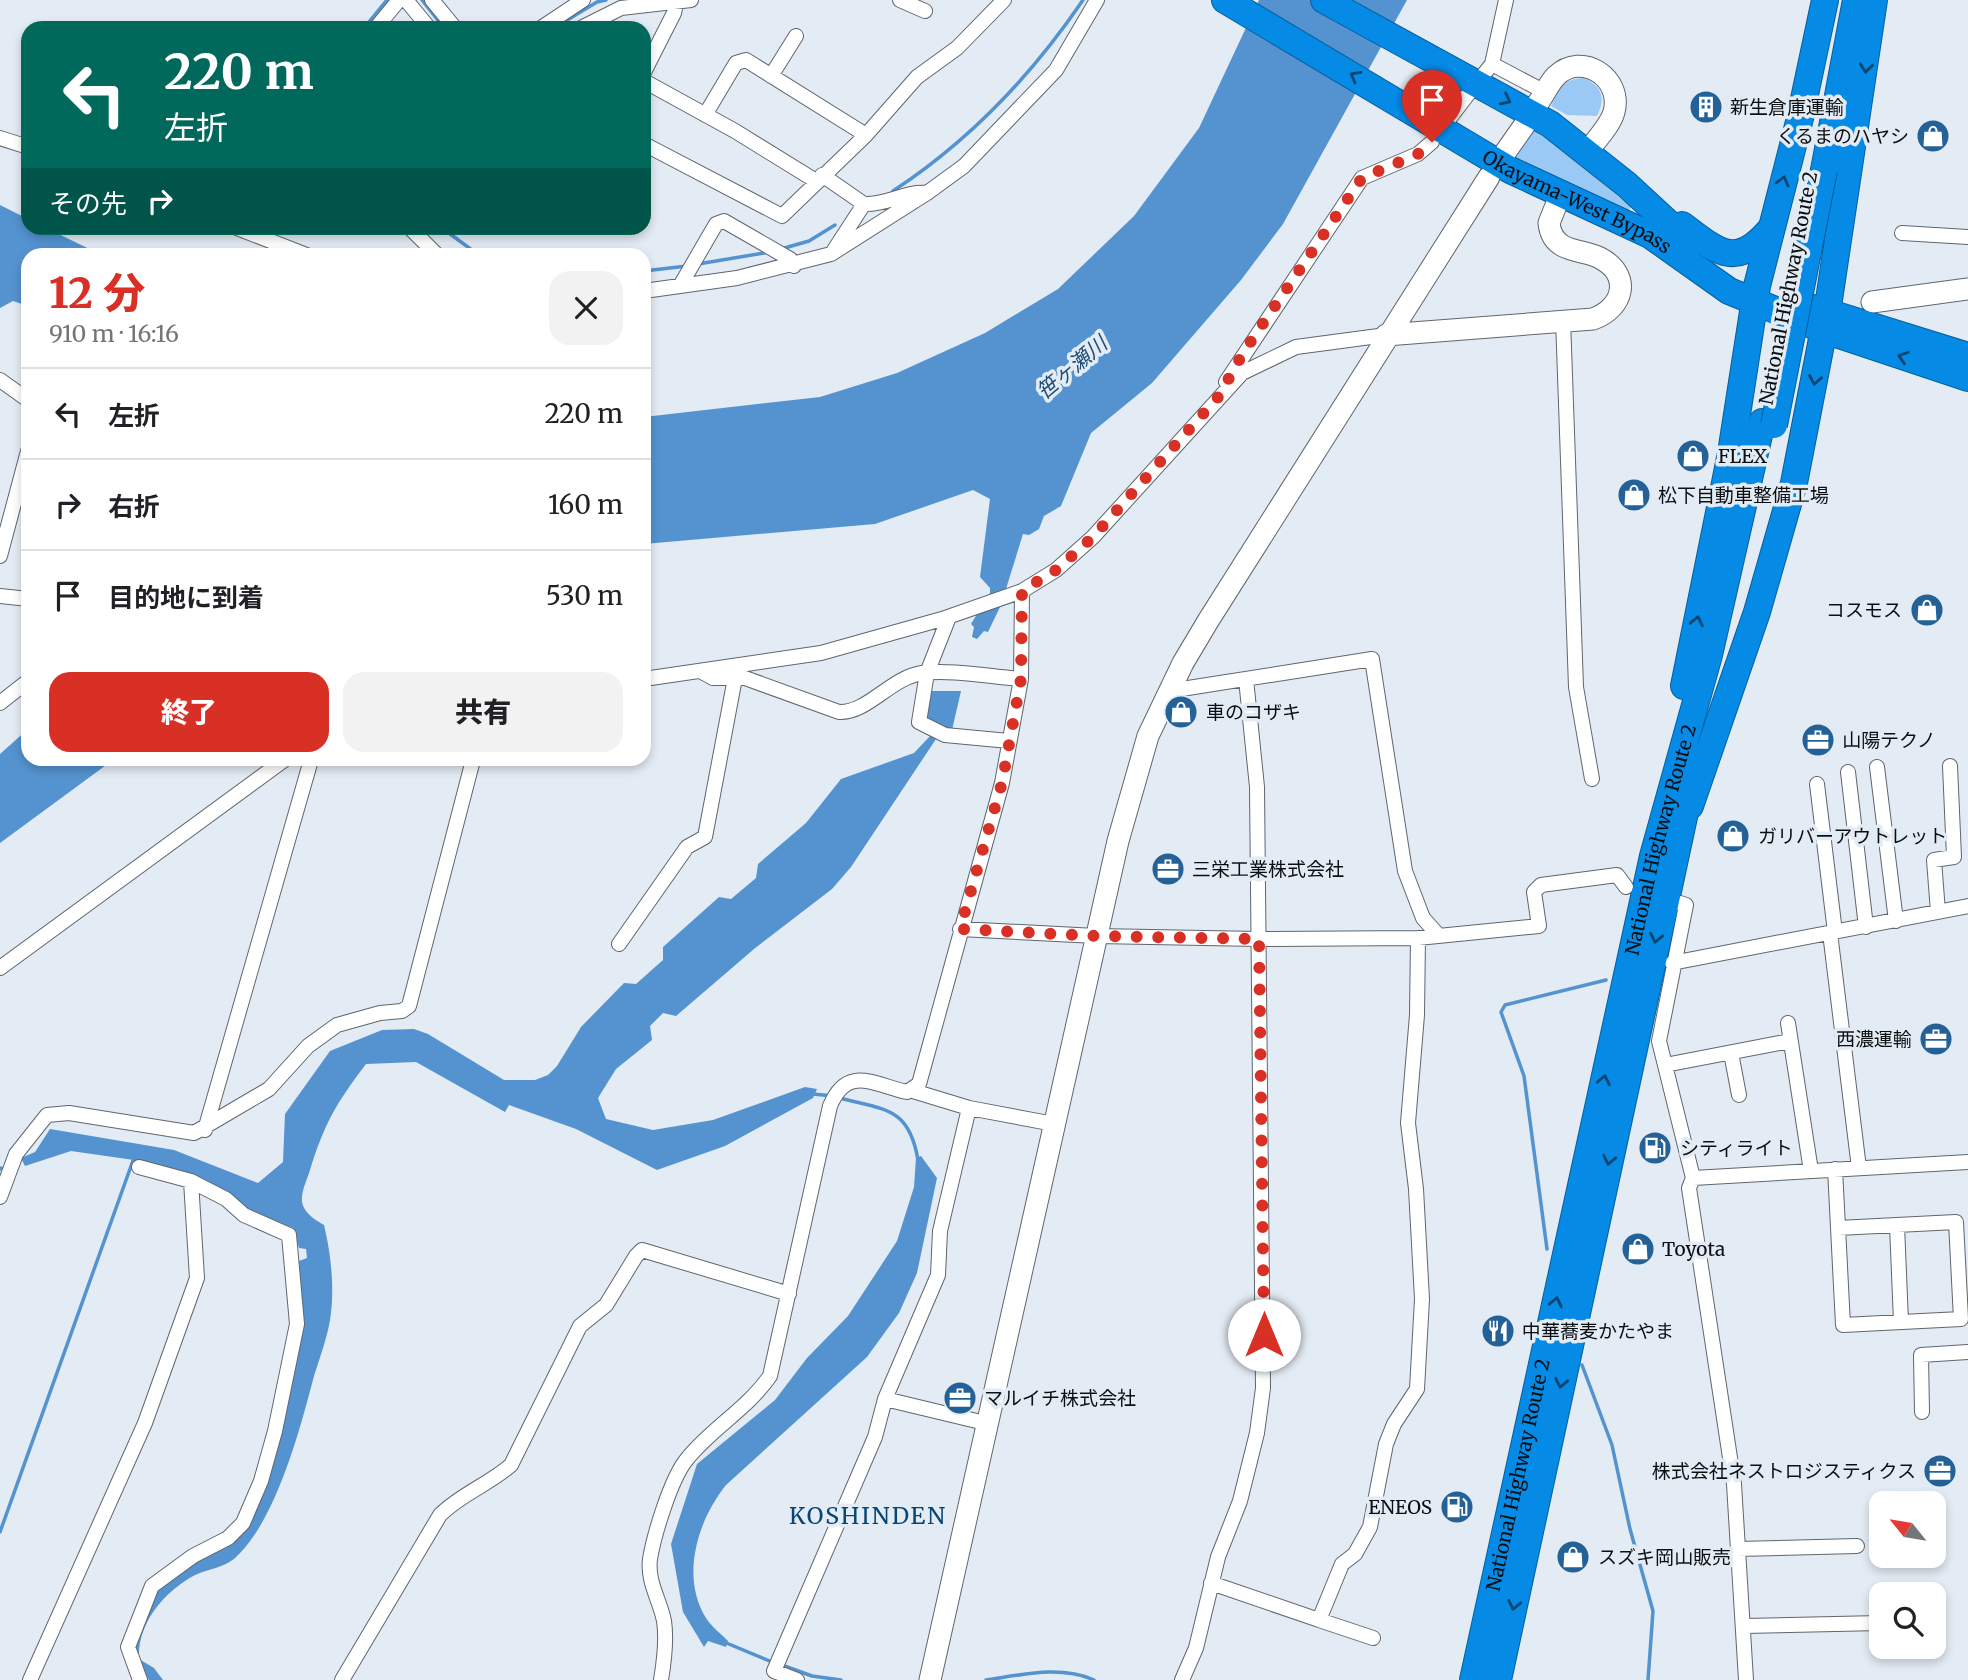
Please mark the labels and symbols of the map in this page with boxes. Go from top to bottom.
one-way arrow [1858,62,1873,74]
pin [1402,70,1462,142]
one-way arrow [1349,71,1362,84]
building icon: 新生倉庫運輸 [1687,88,1725,126]
one-way arrow [1499,92,1511,106]
place label: 新生倉庫運輸 [1730,95,1844,119]
shop icon: くるまのハヤシ [1914,117,1952,155]
place label: くるまのハヤシ [1776,124,1909,148]
street label: Okayama-West Bypass [1478,144,1676,258]
street label: National Highway Route 2 [1754,169,1822,407]
one-way arrow [1775,176,1789,188]
water label: 笹ヶ瀬川 [1031,329,1114,405]
one-way arrow [1897,351,1910,365]
one-way arrow [1808,374,1823,386]
shop icon: FLEX [1674,437,1712,475]
place label: FLEX [1718,444,1767,468]
shop icon: 松下自動車整備工場 [1615,476,1653,514]
place label: 松下自動車整備工場 [1658,483,1829,507]
shop icon: コスモス [1908,591,1946,629]
place label: コスモス [1826,598,1902,622]
one-way arrow [1689,615,1704,627]
shop icon: 車のコザキ [1162,693,1200,731]
place label: 車のコザキ [1206,700,1301,724]
office icon: 山陽テクノ [1799,721,1837,759]
street label: National Highway Route 2 [1620,722,1701,957]
place label: 山陽テクノ [1842,728,1936,752]
shop icon: ガリバーアウトレット [1714,817,1752,855]
place label: ガリバーアウトレット [1758,824,1947,848]
office icon: 三栄工業株式会社 [1149,850,1187,888]
place label: 三栄工業株式会社 [1192,857,1344,881]
one-way arrow [1650,932,1664,944]
office icon: 西濃運輸 [1917,1020,1955,1058]
place label: 西濃運輸 [1836,1027,1912,1051]
one-way arrow [1596,1074,1611,1086]
fuel station icon: シティライト [1636,1129,1674,1167]
place label: シティライト [1680,1136,1793,1160]
one-way arrow [1602,1154,1617,1166]
shop icon: Toyota [1619,1230,1657,1268]
place label: Toyota [1662,1237,1725,1261]
one-way arrow [1547,1296,1562,1308]
position arrow [1227,1298,1301,1372]
restaurant icon: 中華蕎麦かたやま [1479,1312,1517,1350]
place label: 中華蕎麦かたやま [1522,1319,1674,1343]
street label: National Highway Route 2 [1481,1356,1555,1593]
one-way arrow [1555,1377,1569,1389]
office icon: マルイチ株式会社 [941,1379,979,1417]
place label: マルイチ株式会社 [984,1386,1136,1410]
office icon: 株式会社ネストロジスティクス [1921,1452,1959,1490]
place label: 株式会社ネストロジスティクス [1652,1459,1916,1483]
fuel station icon: ENEOS [1438,1488,1476,1526]
north arrow [1869,1491,1946,1568]
place label: ENEOS [1368,1495,1432,1519]
district label: KOSHINDEN [789,1501,947,1530]
shop icon: スズキ岡山販売 [1554,1538,1592,1576]
place label: スズキ岡山販売 [1598,1545,1731,1569]
one-way arrow [1507,1599,1522,1611]

